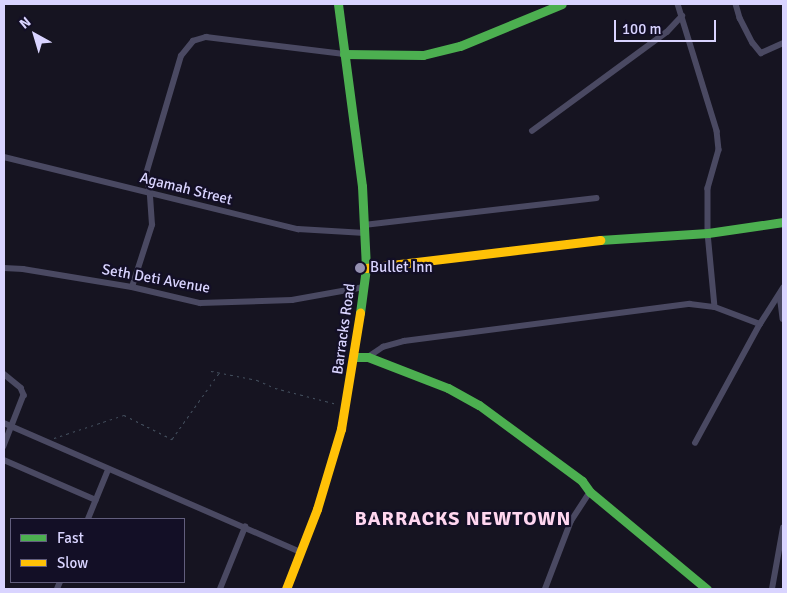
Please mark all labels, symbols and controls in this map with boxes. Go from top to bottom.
north arrow [10,10,60,60]
scale bar [617,10,720,42]
text: N [16,13,34,33]
text: 100 m [622,20,662,38]
street label: Agamah Street [138,169,234,209]
place label: Bullet Inn [370,259,433,277]
street label: Seth Deti Avenue [101,261,211,297]
marker: Bullet Inn [354,262,366,274]
street label: Barracks Road [329,282,359,376]
district label: BARRACKS NEWTOWN [353,506,573,530]
legend [10,518,185,583]
text: Fast [57,529,84,547]
text: Slow [57,554,88,572]

